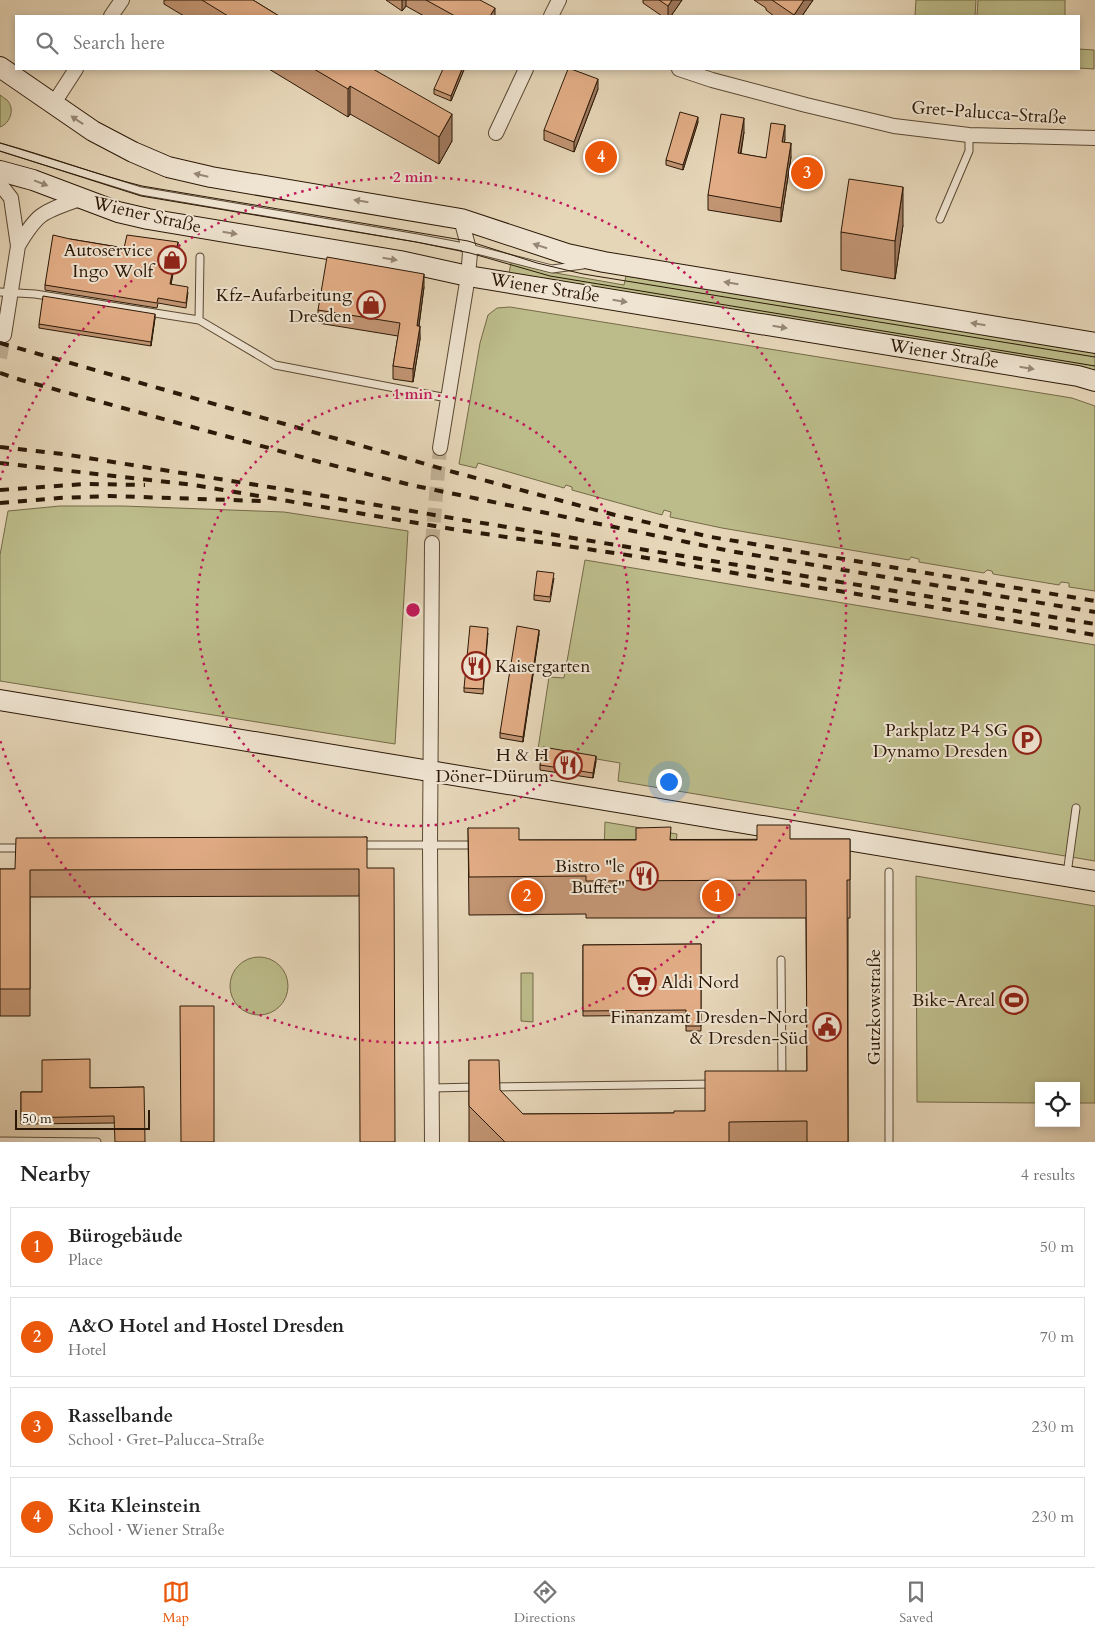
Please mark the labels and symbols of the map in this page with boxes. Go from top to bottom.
street label: Gret-Palucca-Straße [910,95,1068,131]
one-way arrow [70,115,83,124]
pin: 4 [585,138,617,176]
pin: 3 [791,154,823,192]
text: 2 min [393,167,433,187]
one-way arrow [193,171,208,179]
one-way arrow [34,179,49,187]
street label: Wiener Straße [89,190,204,240]
one-way arrow [352,197,368,205]
one-way arrow [222,229,238,237]
place label: Autoservice Ingo Wolf [64,238,157,284]
one-way arrow [532,241,547,249]
shop icon: Autoservice Ingo Wolf [157,245,187,275]
one-way arrow [382,256,398,264]
street label: Wiener Straße [487,267,602,309]
one-way arrow [723,279,739,287]
place label: Kfz-Aufarbeitung Dresden [216,283,353,329]
shop icon: Kfz-Aufarbeitung Dresden [356,290,386,320]
one-way arrow [612,297,628,305]
one-way arrow [969,319,985,327]
one-way arrow [772,324,788,332]
street label: Wiener Straße [886,333,1001,375]
one-way arrow [1019,364,1035,372]
text: 1 min [393,384,433,404]
centre of rings [404,601,422,619]
restaurant icon: Kaisergarten [461,651,491,681]
place label: Kaisergarten [495,654,591,679]
place label: Parkplatz P4 SG Dynamo Dresden [873,718,1009,764]
parking icon: Parkplatz P4 SG Dynamo Dresden [1012,725,1042,755]
place label: H & H Döner-Dürum [435,743,550,789]
restaurant icon: H & H Döner-Dürum [553,750,583,780]
your location [656,769,682,795]
place label: Bistro "le Buffet" [555,854,625,900]
restaurant icon: Bistro "le Buffet" [629,861,659,891]
pin: 2 [511,877,543,915]
pin: 1 [702,877,734,915]
street label: Gutzkowstraße [862,949,887,1065]
supermarket icon: Aldi Nord [627,967,657,997]
place label: Aldi Nord [661,970,740,995]
sports icon: Bike-Areal [999,985,1029,1015]
place label: Bike-Areal [912,988,995,1013]
place label: Finanzamt Dresden-Nord & Dresden-Süd [610,1005,808,1051]
public building icon: Finanzamt Dresden-Nord & Dresden-Süd [812,1012,842,1042]
scale bar [15,1107,150,1130]

